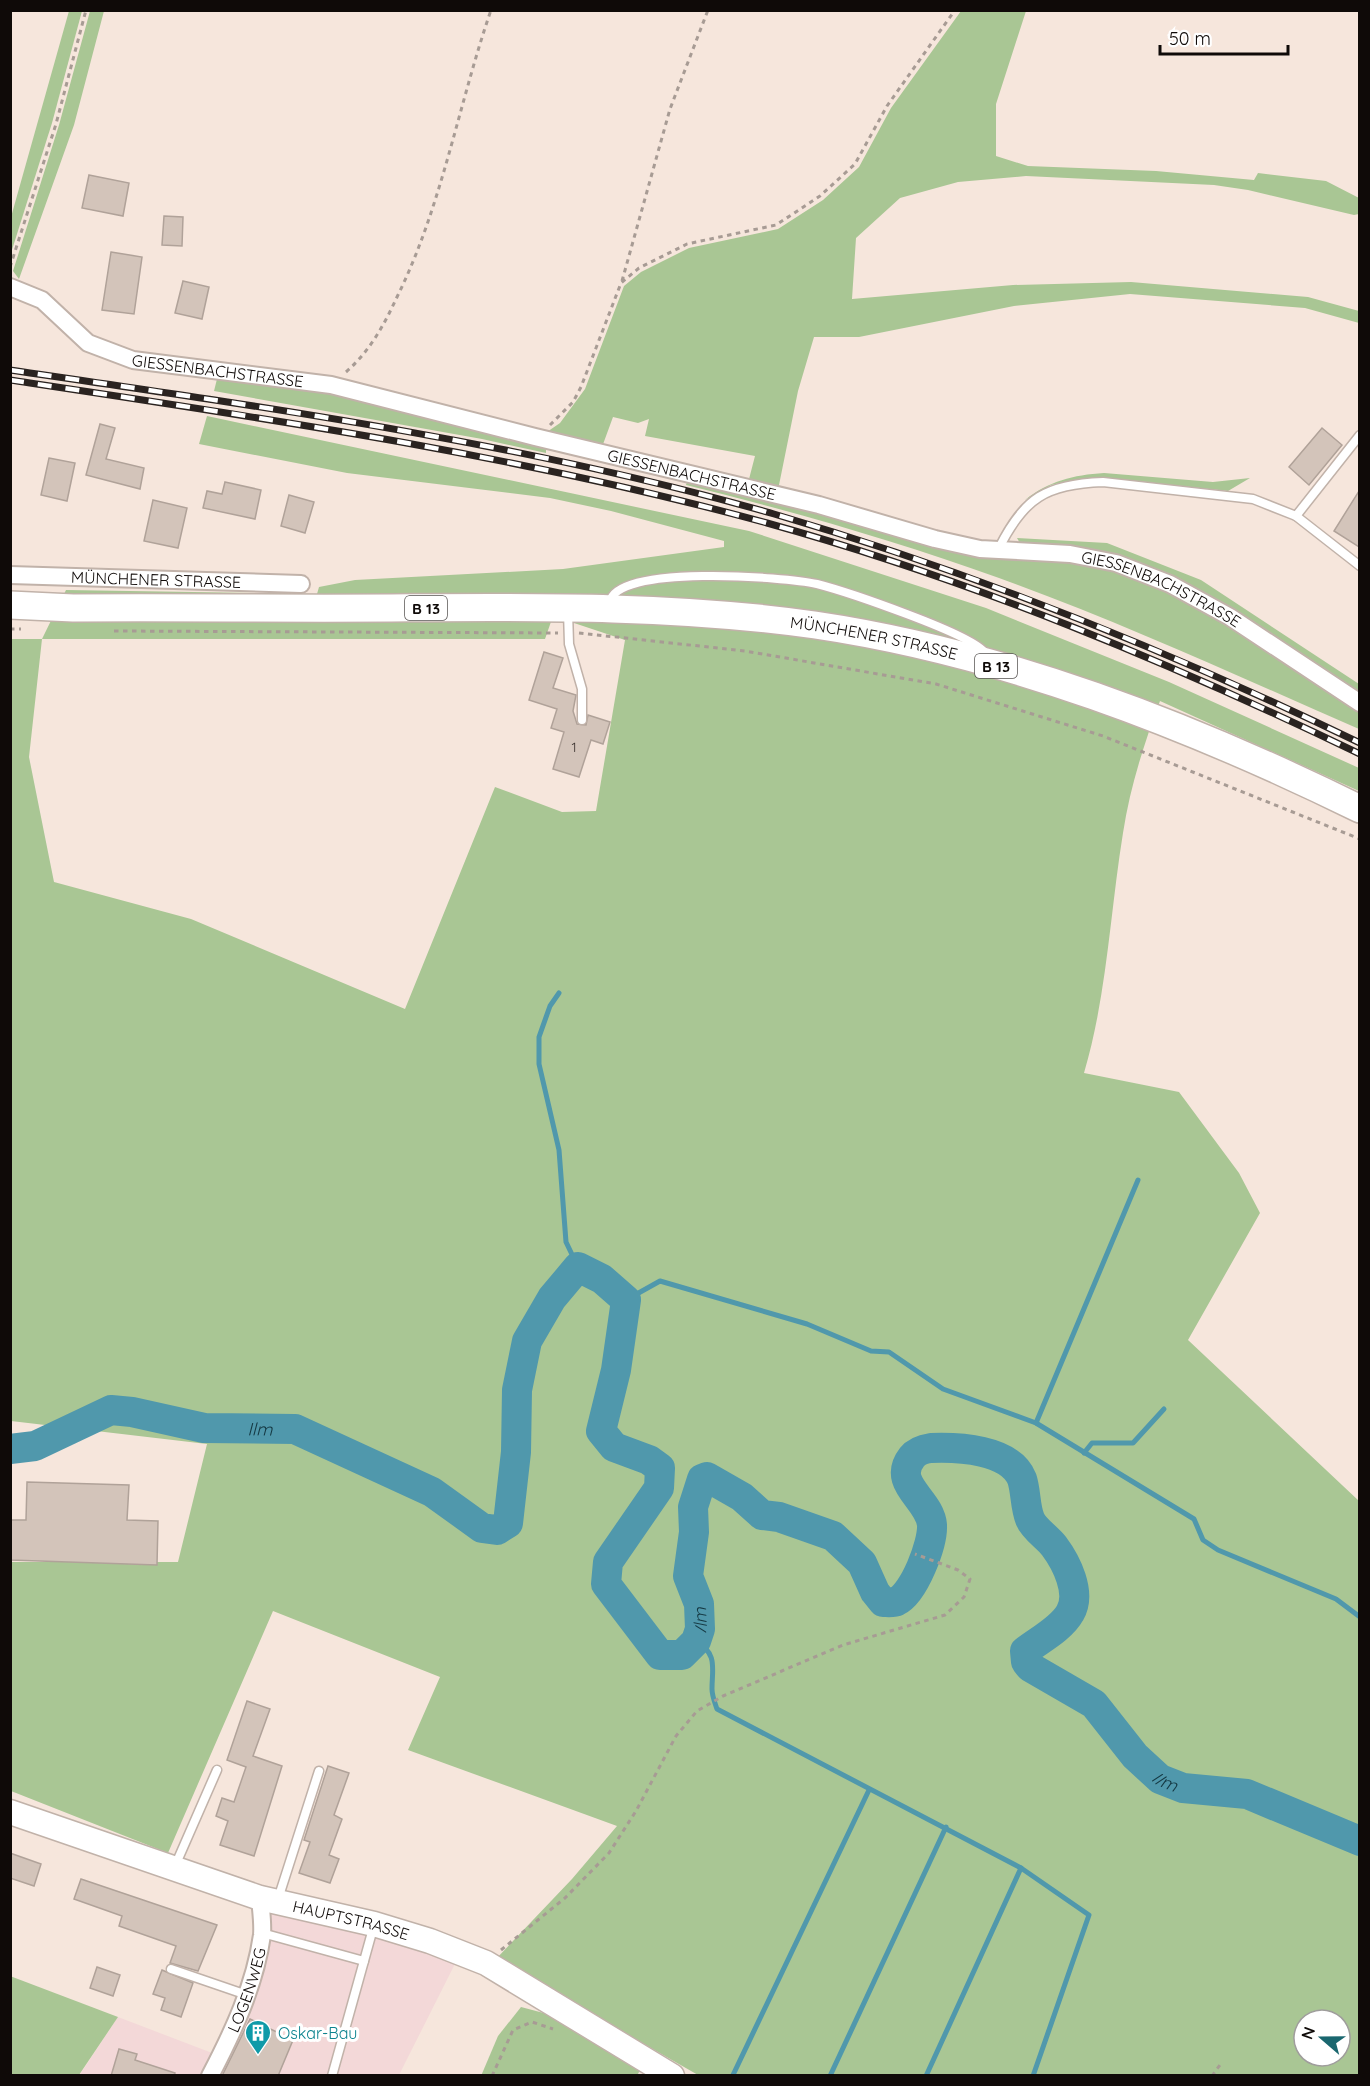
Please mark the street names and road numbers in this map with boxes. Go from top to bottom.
street label: GIESSENBACHSTRASSE [131,350,305,391]
street label: GIESSENBACHSTRASSE [606,445,778,504]
street label: GIESSENBACHSTRASSE [1080,546,1245,631]
street label: MÜNCHENER STRASSE [71,567,241,592]
road number: B 13 [405,596,447,620]
street label: MÜNCHENER STRASSE [789,612,960,664]
road number: B 13 [975,654,1017,678]
street label: HAUPTSTRASSE [291,1896,412,1944]
street label: LOGENWEG [223,1946,270,2035]

